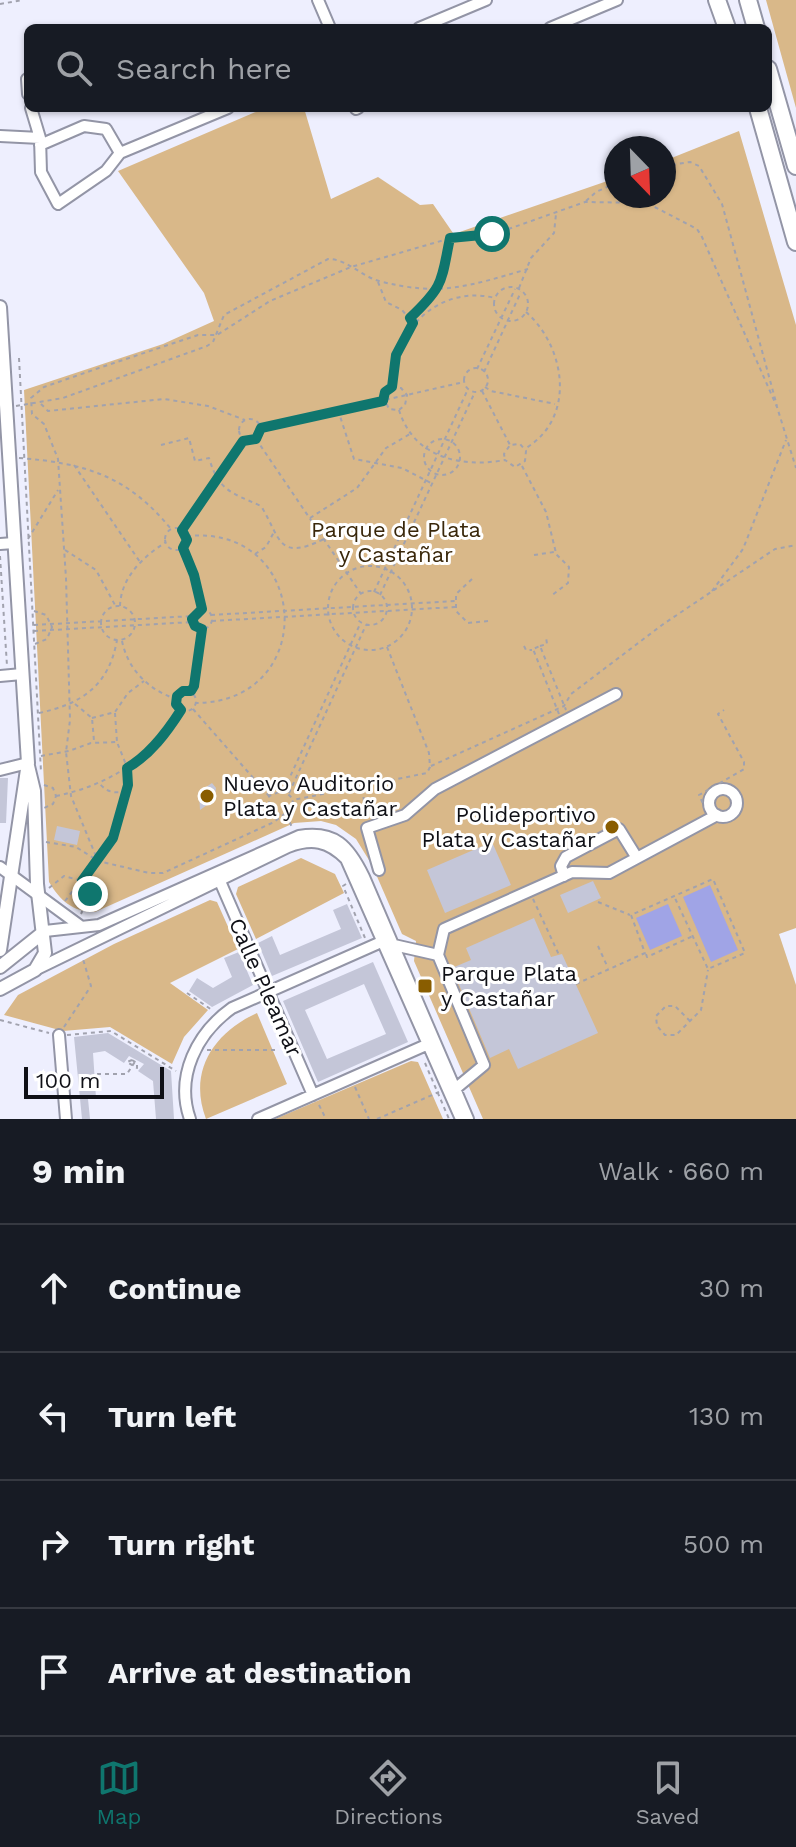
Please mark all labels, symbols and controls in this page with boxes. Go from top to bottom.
search box [24,24,772,112]
icon: search [52,46,96,90]
text: Search here [116,51,292,86]
north arrow [604,136,676,208]
route start [474,216,510,252]
park label: Parque de Plata y Castañar [311,517,481,567]
place label: Nuevo Auditorio Plata y Castañar [223,771,397,821]
marker: Nuevo Auditorio Plata y Castañar [198,787,216,805]
place label: Polideportivo Plata y Castañar [422,802,596,852]
marker: Polideportivo Plata y Castañar [603,818,621,836]
route end [72,876,108,912]
street label: Calle Pleamar [224,914,307,1060]
place label: Parque Plata y Castañar [441,961,577,1011]
marker: Parque Plata y Castañar [416,977,434,995]
scale bar [24,1063,164,1099]
text: 100 m [36,1068,100,1093]
text: 9 min [32,1151,126,1191]
text: Walk · 660 m [598,1156,764,1186]
icon: ahead [32,1266,76,1310]
text: Continue [108,1271,241,1306]
text: 30 m [699,1273,764,1303]
icon: left [32,1394,76,1438]
text: Turn left [108,1399,236,1434]
text: 130 m [689,1401,764,1431]
icon: right [32,1522,76,1566]
text: Turn right [108,1527,254,1562]
text: 500 m [683,1529,764,1559]
icon: arrive [32,1650,76,1694]
text: Arrive at destination [108,1655,412,1690]
tab: Map [96,1756,141,1829]
tab: Directions [334,1756,443,1829]
tab: Saved [636,1756,700,1829]

